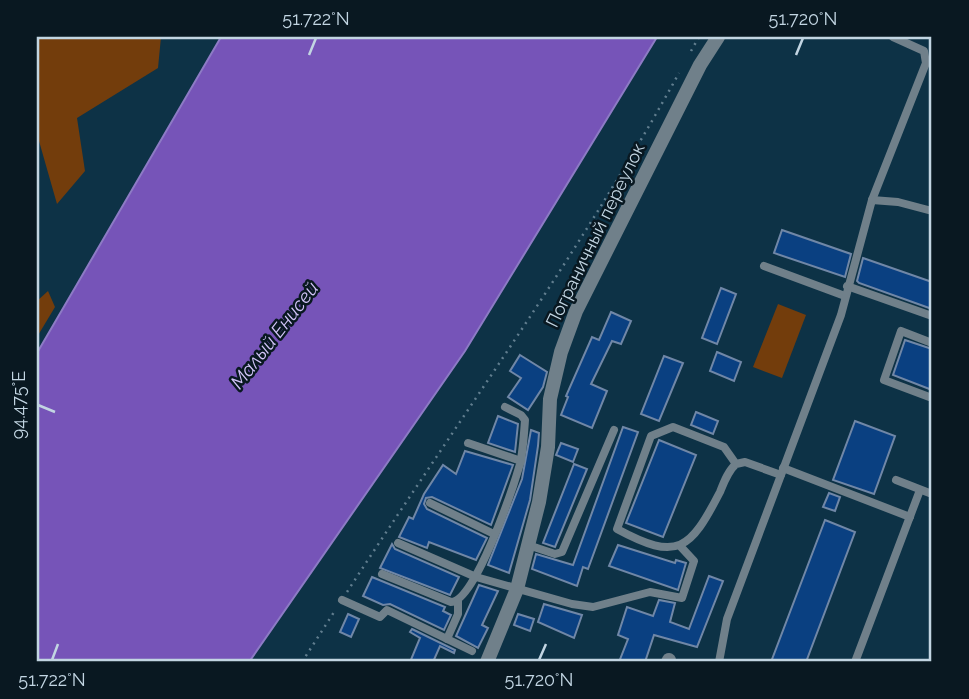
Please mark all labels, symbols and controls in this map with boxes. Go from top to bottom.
text: 51.722°N [282,8,350,29]
text: 51.720°N [769,8,837,29]
street label: Пограничный переулок [541,139,649,331]
water label: Малый Енисей [225,277,323,393]
text: 94.475°E [8,371,29,439]
text: 51.722°N [18,669,86,690]
text: 51.720°N [505,669,573,690]

